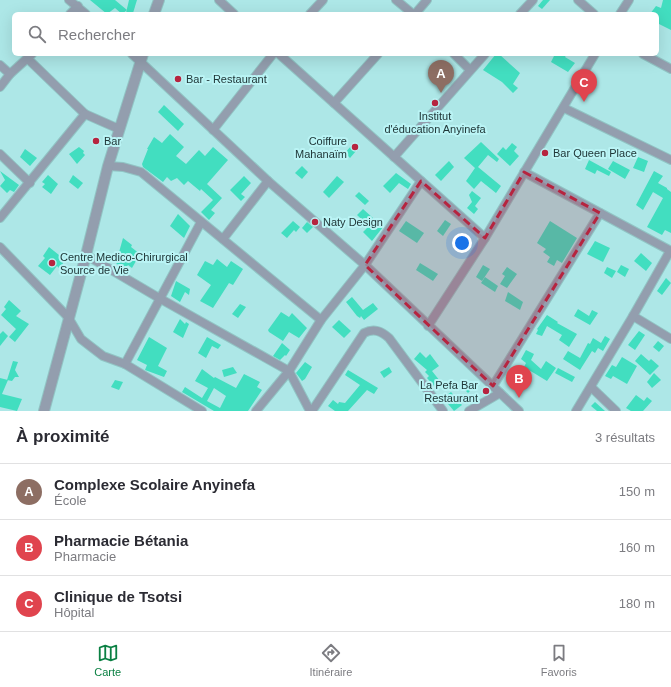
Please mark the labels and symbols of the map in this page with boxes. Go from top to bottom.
pin: A [428,60,454,93]
pin: C [571,69,597,102]
place label: Bar - Restaurant [186,73,267,85]
marker: Bar - Restaurant [173,74,183,84]
marker: Institut d'éducation Anyinefa [430,98,440,108]
place label: Institut d'éducation Anyinefa [384,110,486,135]
place label: Bar [104,135,121,147]
place label: Coiffure Mahanaïm [295,135,347,160]
marker: Bar [91,136,101,146]
marker: Coiffure Mahanaïm [350,142,360,152]
place label: Bar Queen Place [553,147,637,159]
marker: Bar Queen Place [540,148,550,158]
place label: Naty Design [323,216,383,228]
marker: Naty Design [310,217,320,227]
your location [452,233,472,253]
place label: Centre Medico-Chirurgical Source de Vie [60,251,188,276]
marker: Centre Medico-Chirurgical Source de Vie [47,258,57,268]
pin: B [506,365,532,398]
place label: La Pefa Bar Restaurant [420,379,478,404]
marker: La Pefa Bar Restaurant [481,386,491,396]

